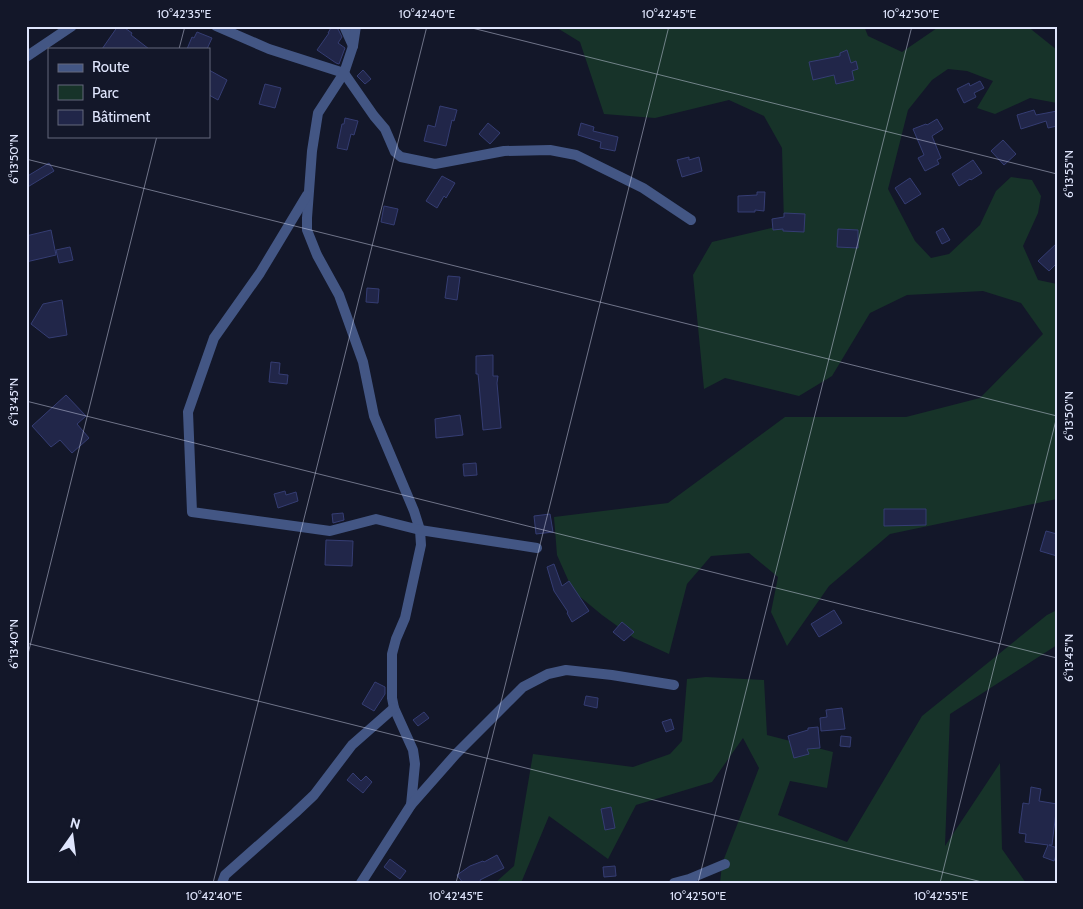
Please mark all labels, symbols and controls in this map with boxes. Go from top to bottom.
text: 10°42'35"E [157,6,211,21]
text: 10°42'40"E [399,6,456,21]
text: 10°42'45"E [642,6,697,21]
text: 10°42'50"E [883,6,939,21]
legend [48,48,210,138]
text: Route [92,58,130,76]
text: Parc [92,84,119,102]
text: Bâtiment [92,108,150,126]
text: 6°13'50"N [6,134,21,184]
text: 6°13'55"N [1061,150,1076,198]
text: 6°13'45"N [6,378,21,426]
text: 6°13'50"N [1061,391,1076,441]
text: 6°13'40"N [6,619,21,669]
text: 6°13'45"N [1061,634,1076,682]
north arrow [48,812,98,862]
text: N [68,813,82,833]
text: 10°42'40"E [186,888,243,903]
text: 10°42'45"E [429,888,484,903]
text: 10°42'50"E [670,888,726,903]
text: 10°42'55"E [914,888,968,903]

